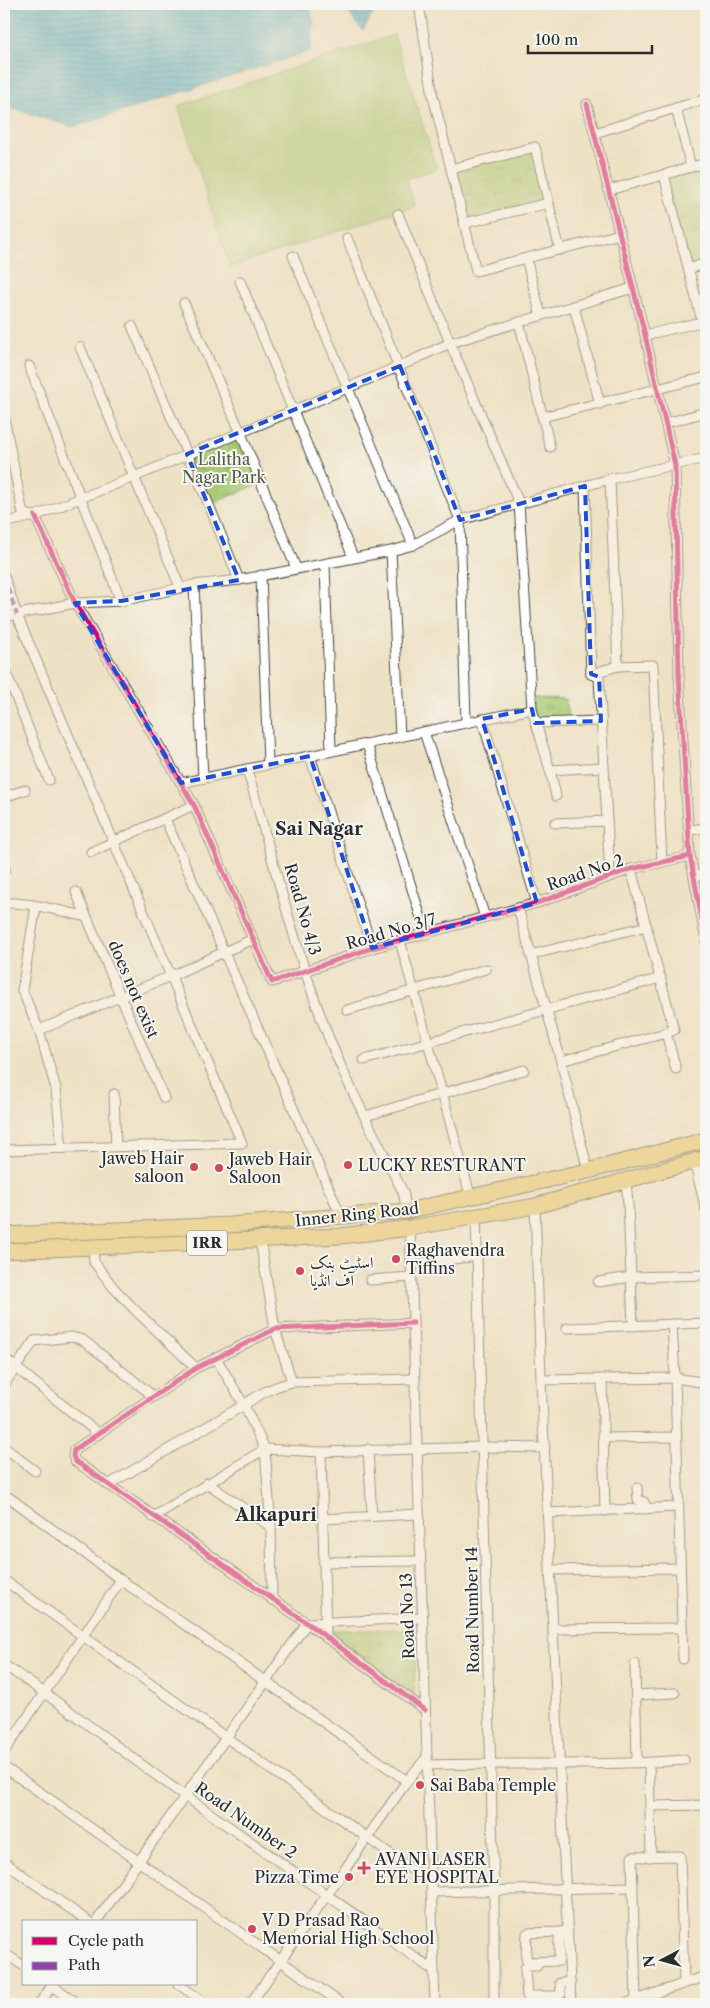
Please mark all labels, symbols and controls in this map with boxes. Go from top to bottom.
scale bar [528,22,651,54]
text: 100 m [535,30,578,49]
park label: Lalitha Nagar Park [182,449,267,487]
district label: Sai Nagar [275,818,363,840]
street label: Road No 2 [544,850,626,894]
street label: Road No 4/3 [280,861,326,957]
street label: Road No 3/7 [344,909,439,953]
street label: does not exist [104,937,164,1041]
place label: Jaweb Hair saloon [98,1148,184,1186]
place label: Jaweb Hair Saloon [226,1149,312,1187]
place label: LUCKY RESTURANT [358,1155,526,1175]
marker: LUCKY RESTURANT [342,1159,354,1171]
marker: Jaweb Hair saloon [188,1161,200,1173]
marker: Jaweb Hair Saloon [213,1162,225,1174]
street label: Inner Ring Road [294,1198,420,1230]
road number: IRR [187,1230,227,1256]
place label: Raghavendra Tiffins [406,1240,505,1278]
place label: اسٹیٹ بنک آف انڈیا [310,1252,374,1291]
marker: Raghavendra Tiffins [390,1253,402,1265]
marker: اسٹیٹ بنک آف انڈیا [294,1265,306,1277]
district label: Alkapuri [234,1504,317,1526]
street label: Road Number 14 [461,1546,483,1674]
street label: Road No 13 [396,1573,418,1659]
place label: Sai Baba Temple [430,1775,556,1795]
street label: Road Number 2 [191,1777,301,1863]
marker: Sai Baba Temple [414,1779,426,1791]
place label: AVANI LASER EYE HOSPITAL [374,1849,499,1887]
marker: AVANI LASER EYE HOSPITAL [357,1861,371,1875]
place label: Pizza Time [254,1867,339,1887]
marker: Pizza Time [343,1871,355,1883]
place label: V D Prasad Rao Memorial High School [261,1910,434,1948]
legend [22,1920,198,1986]
marker: V D Prasad Rao Memorial High School [246,1923,258,1935]
text: Cycle path [68,1931,145,1950]
north arrow [638,1936,688,1986]
text: N [639,1954,659,1968]
text: Path [68,1955,101,1974]

